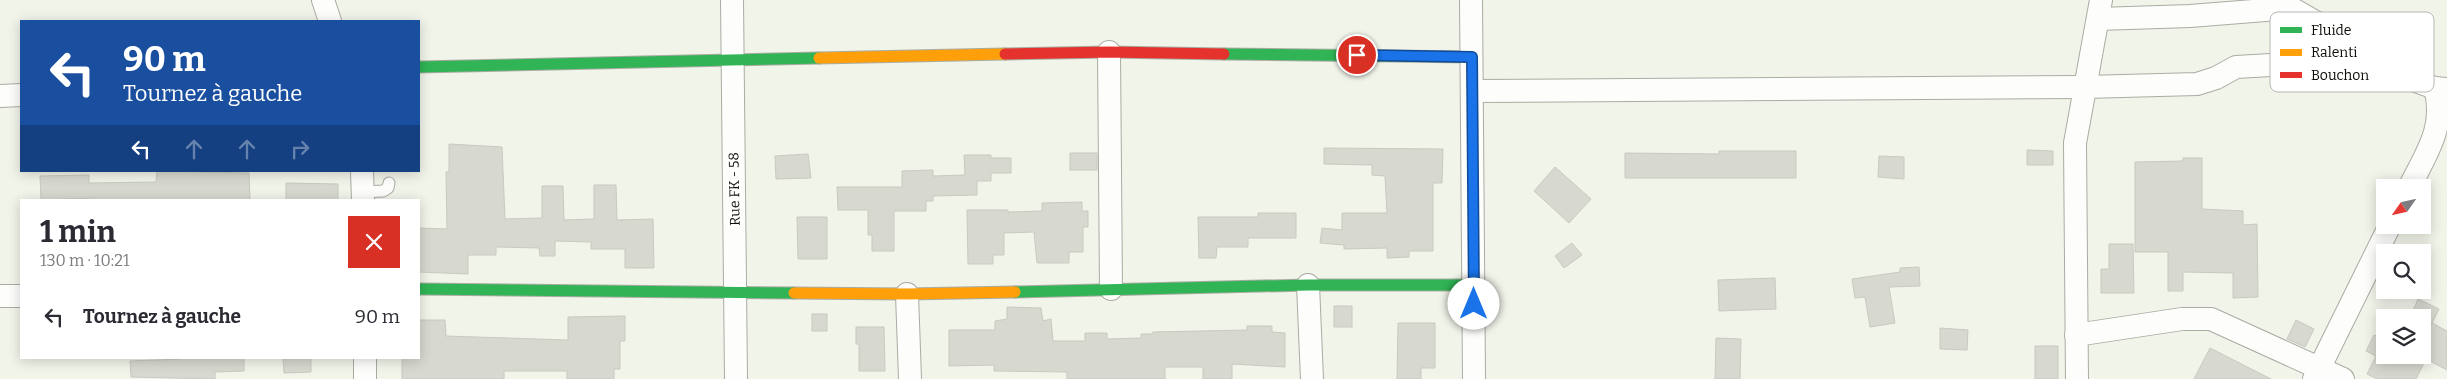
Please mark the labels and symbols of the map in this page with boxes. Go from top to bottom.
legend [2270,12,2434,92]
text: Fluide [2311,22,2352,39]
pin [1336,34,1378,76]
text: Ralenti [2311,44,2357,61]
text: Bouchon [2311,67,2369,84]
street label: Rue FK - 58 [725,152,744,226]
north arrow [2376,179,2431,234]
position arrow [1447,277,1499,329]

